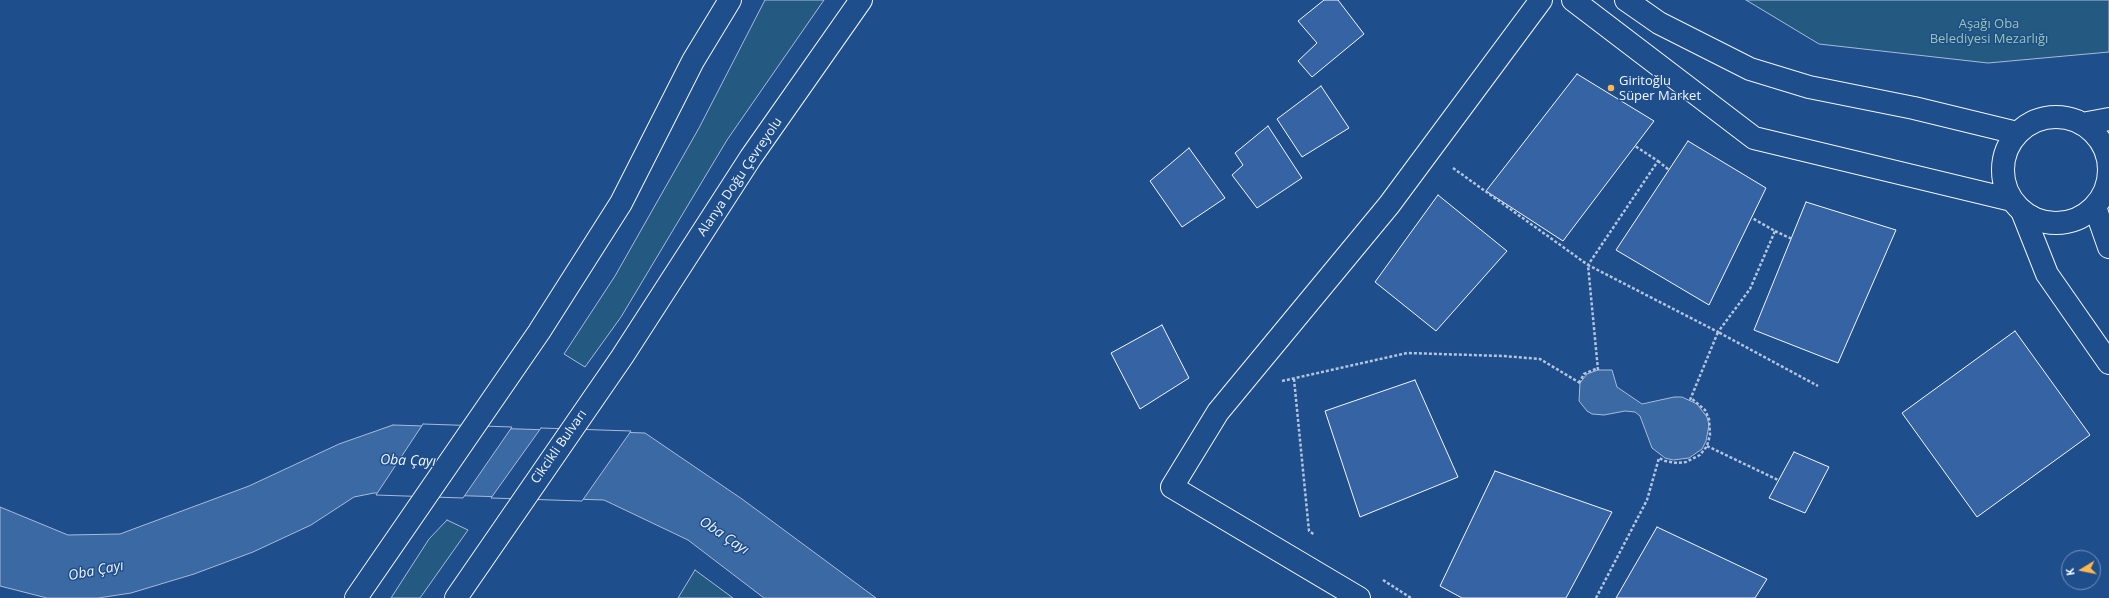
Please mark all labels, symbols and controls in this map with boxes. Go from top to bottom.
park label: Aşağı Oba Belediyesi Mezarlığı [1930,16,2048,47]
place label: Giritoǧlu Süper Market [1619,73,1701,104]
marker: Giritoǧlu Süper Market [1606,83,1616,93]
street label: Alanya Doğu Çevreyolu [694,115,786,239]
street label: Cikcikli Bulvarı [528,407,590,487]
water label: Oba Çayı [380,452,436,470]
water label: Oba Çayı [696,513,752,559]
north arrow [2061,550,2101,590]
water label: Oba Çayı [67,557,125,585]
text: K [2062,567,2078,577]

